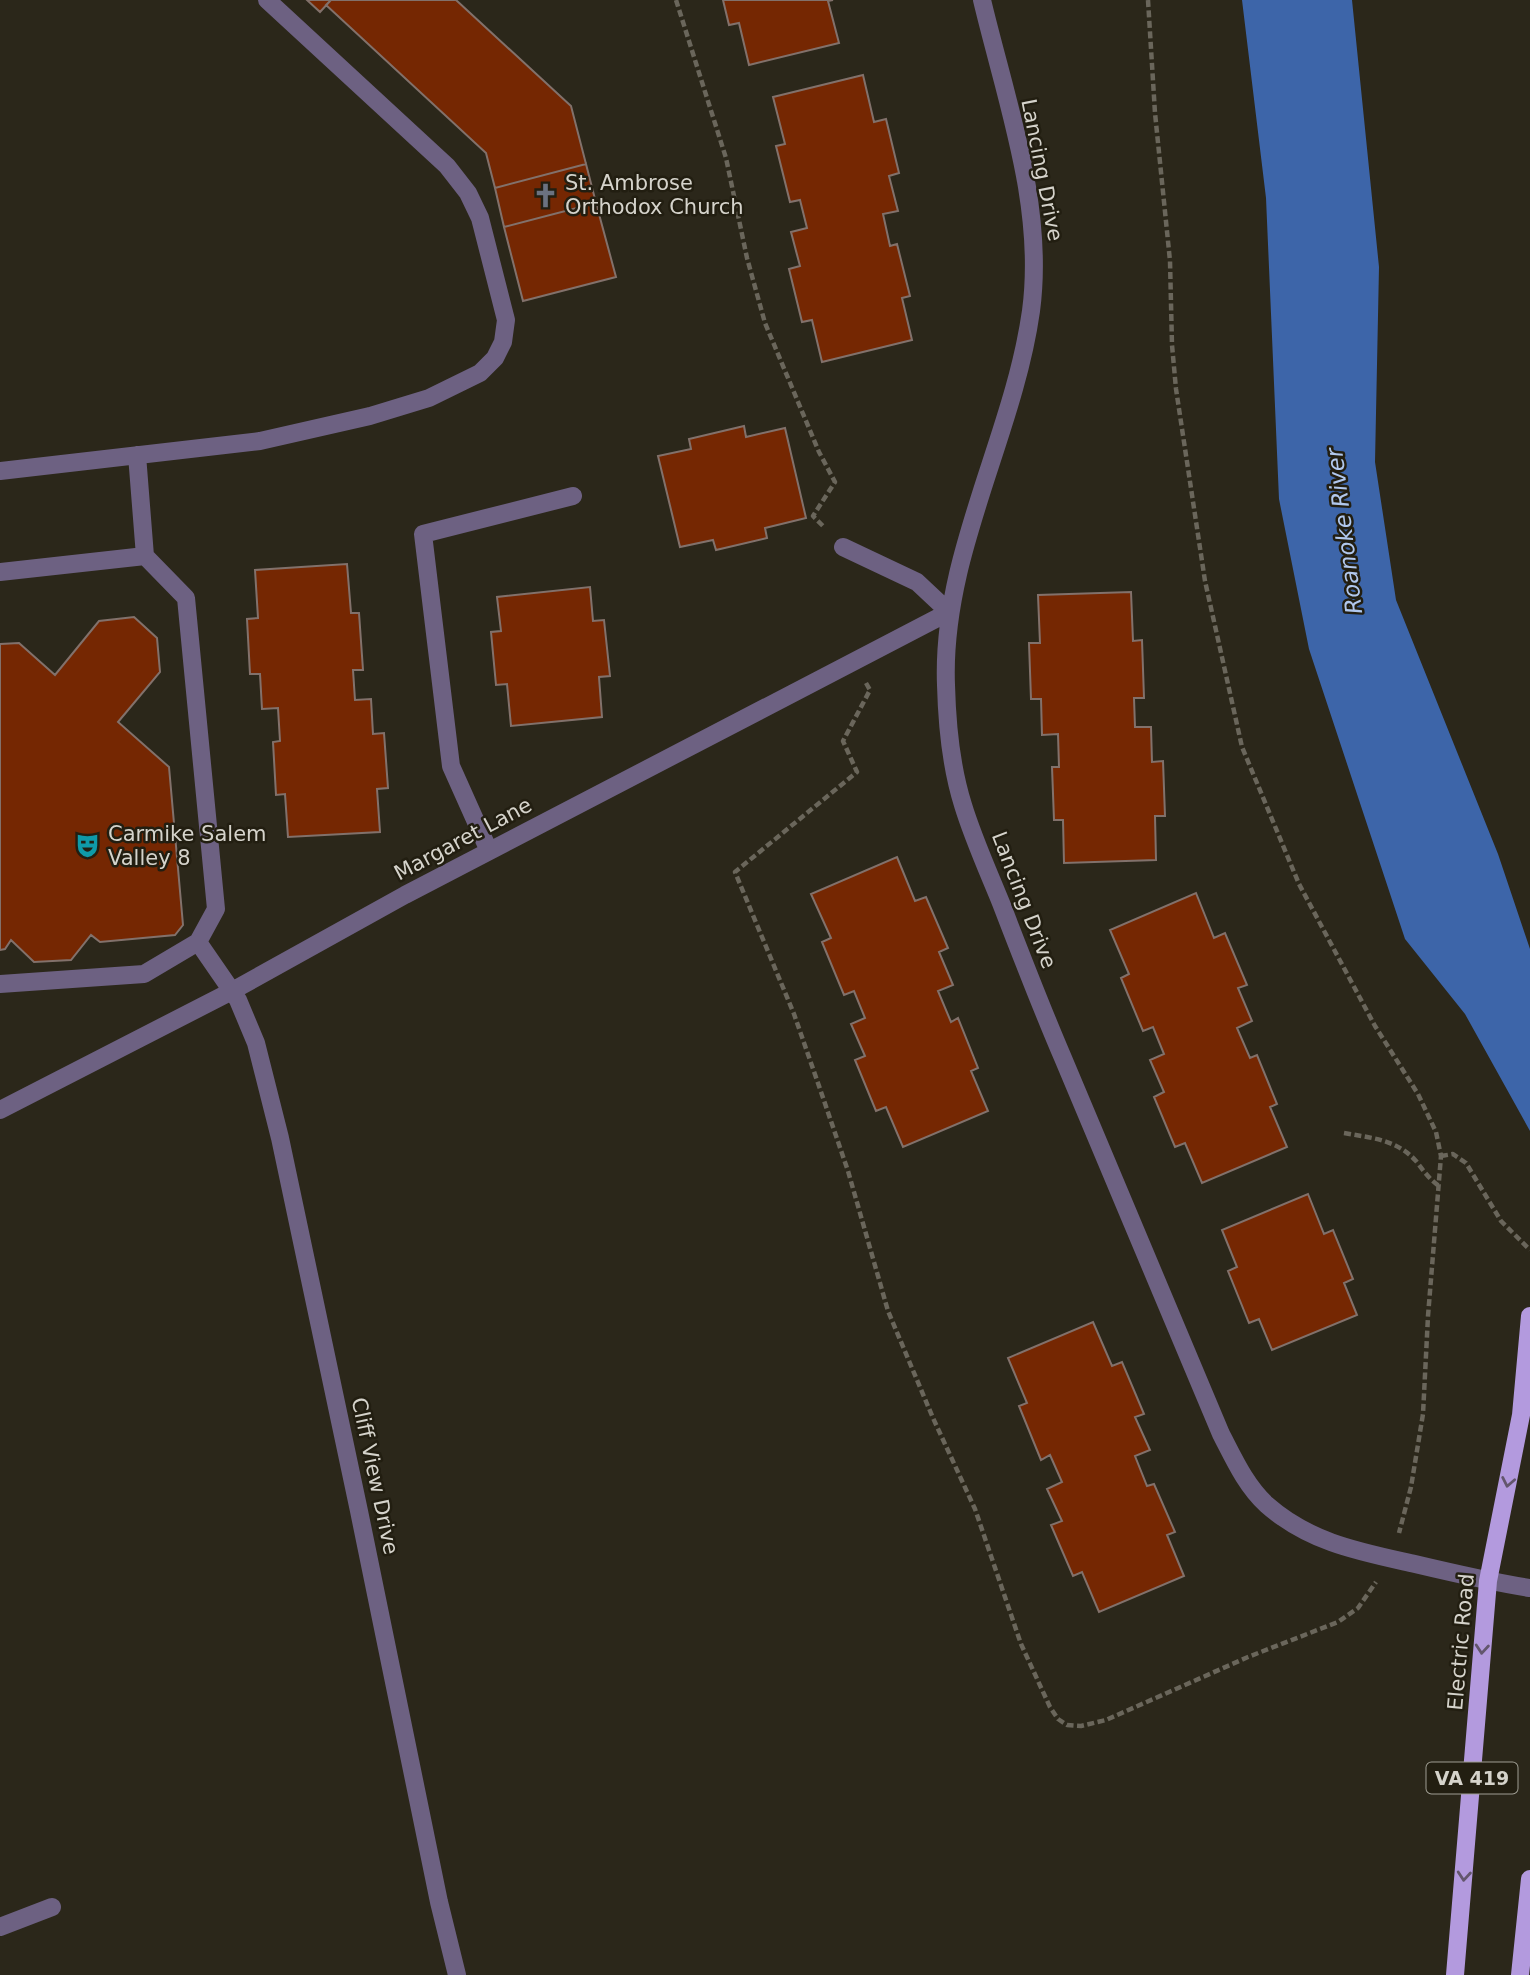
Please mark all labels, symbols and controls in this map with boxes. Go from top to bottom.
street label: Lancing Drive [1016,97,1068,243]
place label: St. Ambrose Orthodox Church [565,171,744,219]
church icon: St. Ambrose Orthodox Church [531,181,559,209]
water label: Roanoke River [1321,445,1367,616]
street label: Margaret Lane [390,793,536,885]
place label: Carmike Salem Valley 8 [108,822,267,870]
street label: Lancing Drive [987,828,1061,972]
theatre icon: Carmike Salem Valley 8 [74,832,102,860]
street label: Cliff View Drive [347,1395,403,1557]
one-way arrow [1501,1476,1516,1488]
street label: Electric Road [1443,1573,1479,1711]
one-way arrow [1475,1644,1490,1655]
road number: VA 419 [1426,1762,1518,1794]
one-way arrow [1457,1871,1472,1882]

